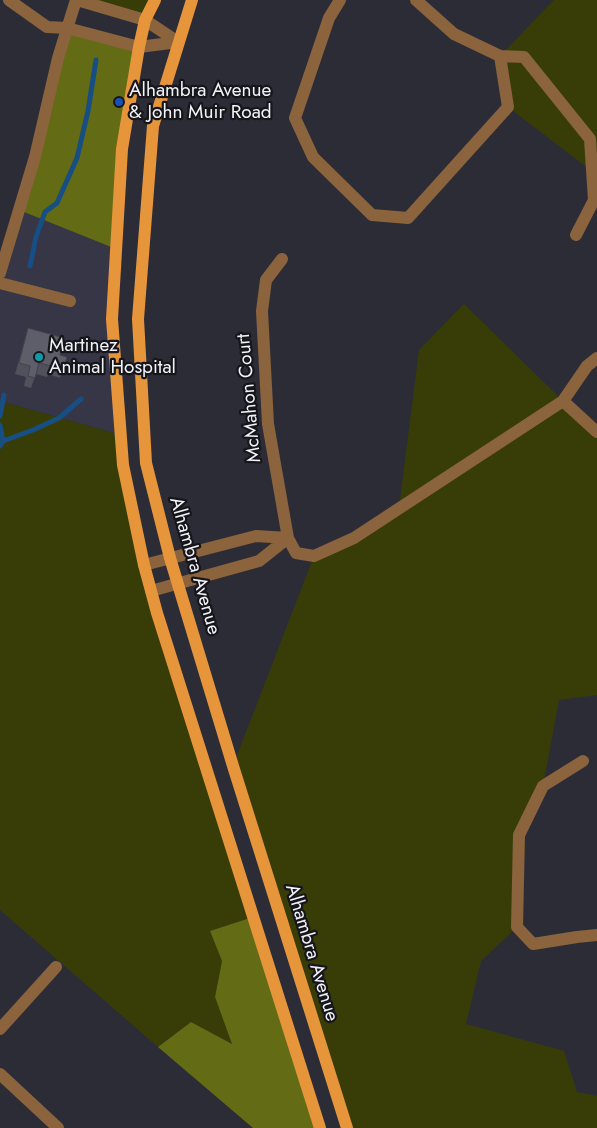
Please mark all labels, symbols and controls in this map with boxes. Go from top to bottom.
place label: Alhambra Avenue & John Muir Road [129,80,272,124]
marker: Alhambra Avenue & John Muir Road [113,96,125,108]
street label: McMahon Court [233,333,267,463]
place label: Martinez Animal Hospital [49,335,176,379]
marker: Martinez Animal Hospital [33,351,45,363]
street label: Alhambra Avenue [163,495,225,637]
street label: Alhambra Avenue [279,882,343,1024]

